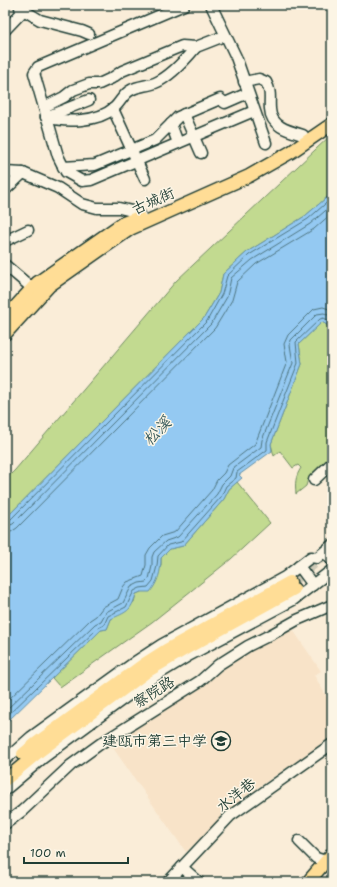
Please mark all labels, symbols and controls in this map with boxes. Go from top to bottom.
street label: 古城街 [128,183,178,219]
water label: 松溪 [138,411,176,450]
street label: 察院路 [130,672,178,712]
school or university icon: 建瓯市第三中学 [210,730,232,752]
place label: 建瓯市第三中学 [102,731,207,751]
street label: 水洋巷 [212,773,260,817]
scale bar [24,839,128,865]
text: 100 m [30,845,66,861]

